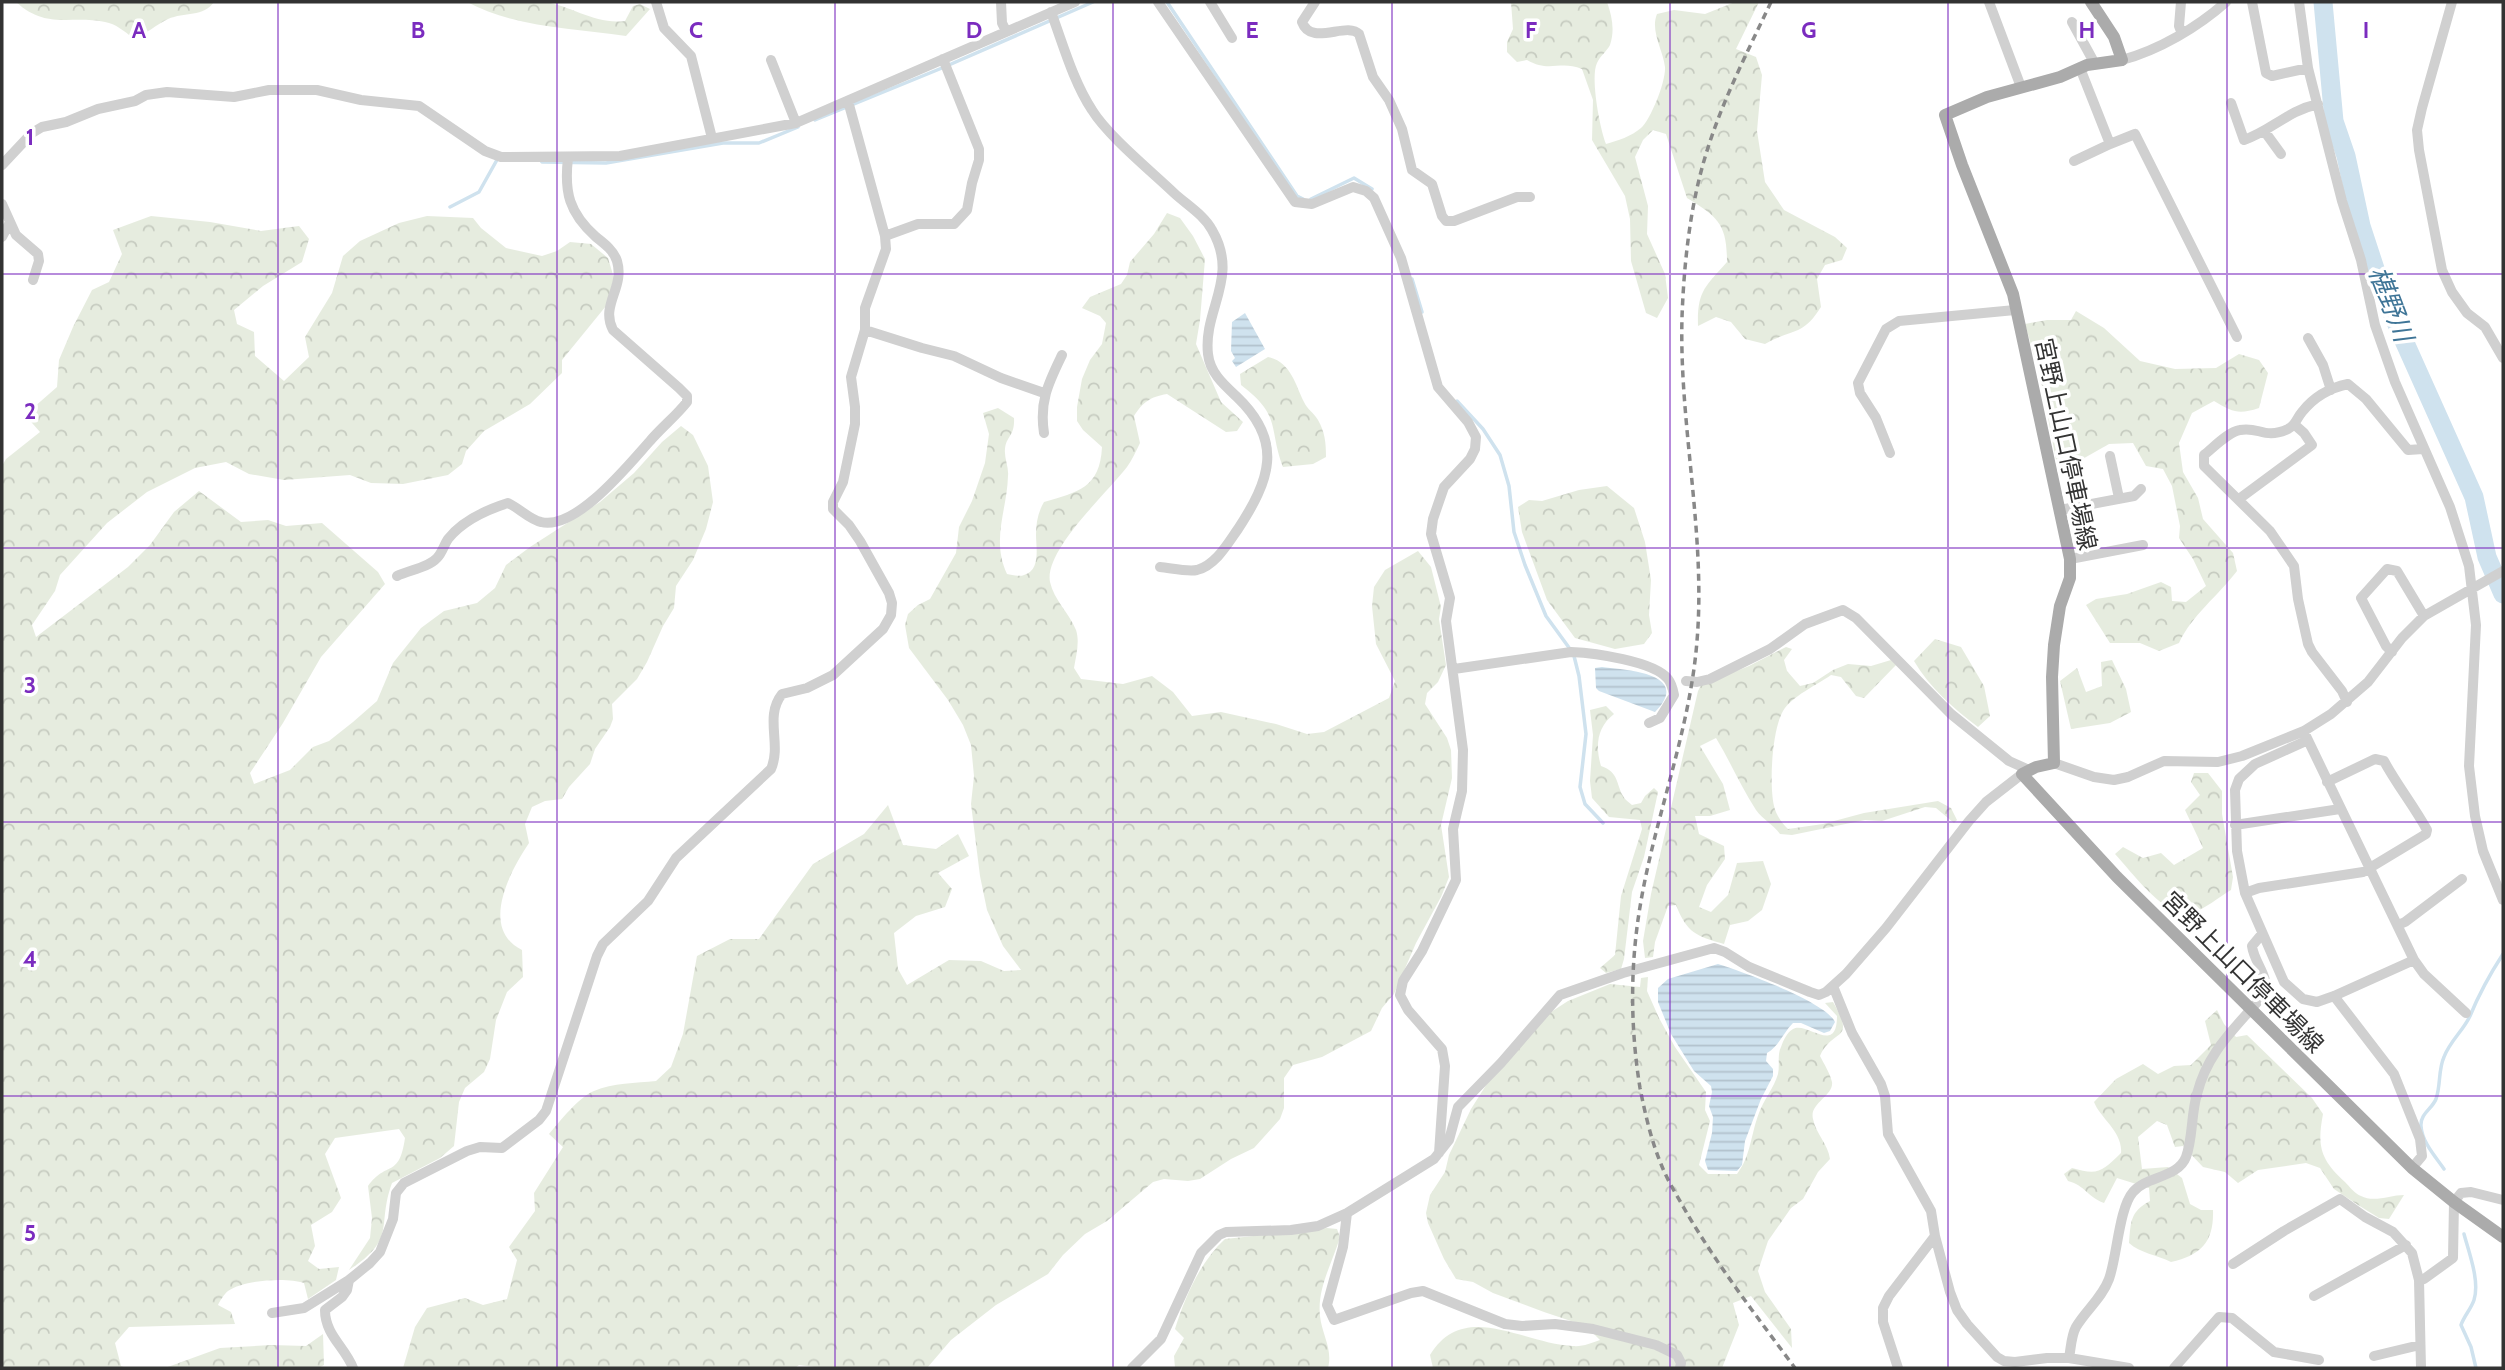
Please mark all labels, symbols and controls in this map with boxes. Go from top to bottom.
text: A [132,16,147,44]
text: B [411,16,425,44]
text: C [689,16,703,44]
text: D [966,16,982,44]
text: E [1245,16,1259,44]
text: F [1525,16,1537,44]
text: G [1801,16,1817,44]
text: H [2079,16,2095,44]
text: I [2363,16,2369,44]
text: 1 [26,123,34,151]
water label: 椹野川 [2362,262,2421,349]
street label: 宮野上山口停車場線 [2029,335,2103,553]
text: 2 [24,397,36,425]
text: 3 [24,671,36,699]
street label: 宮野上山口停車場線 [2156,885,2330,1059]
text: 4 [23,945,37,973]
text: 5 [24,1219,36,1247]

